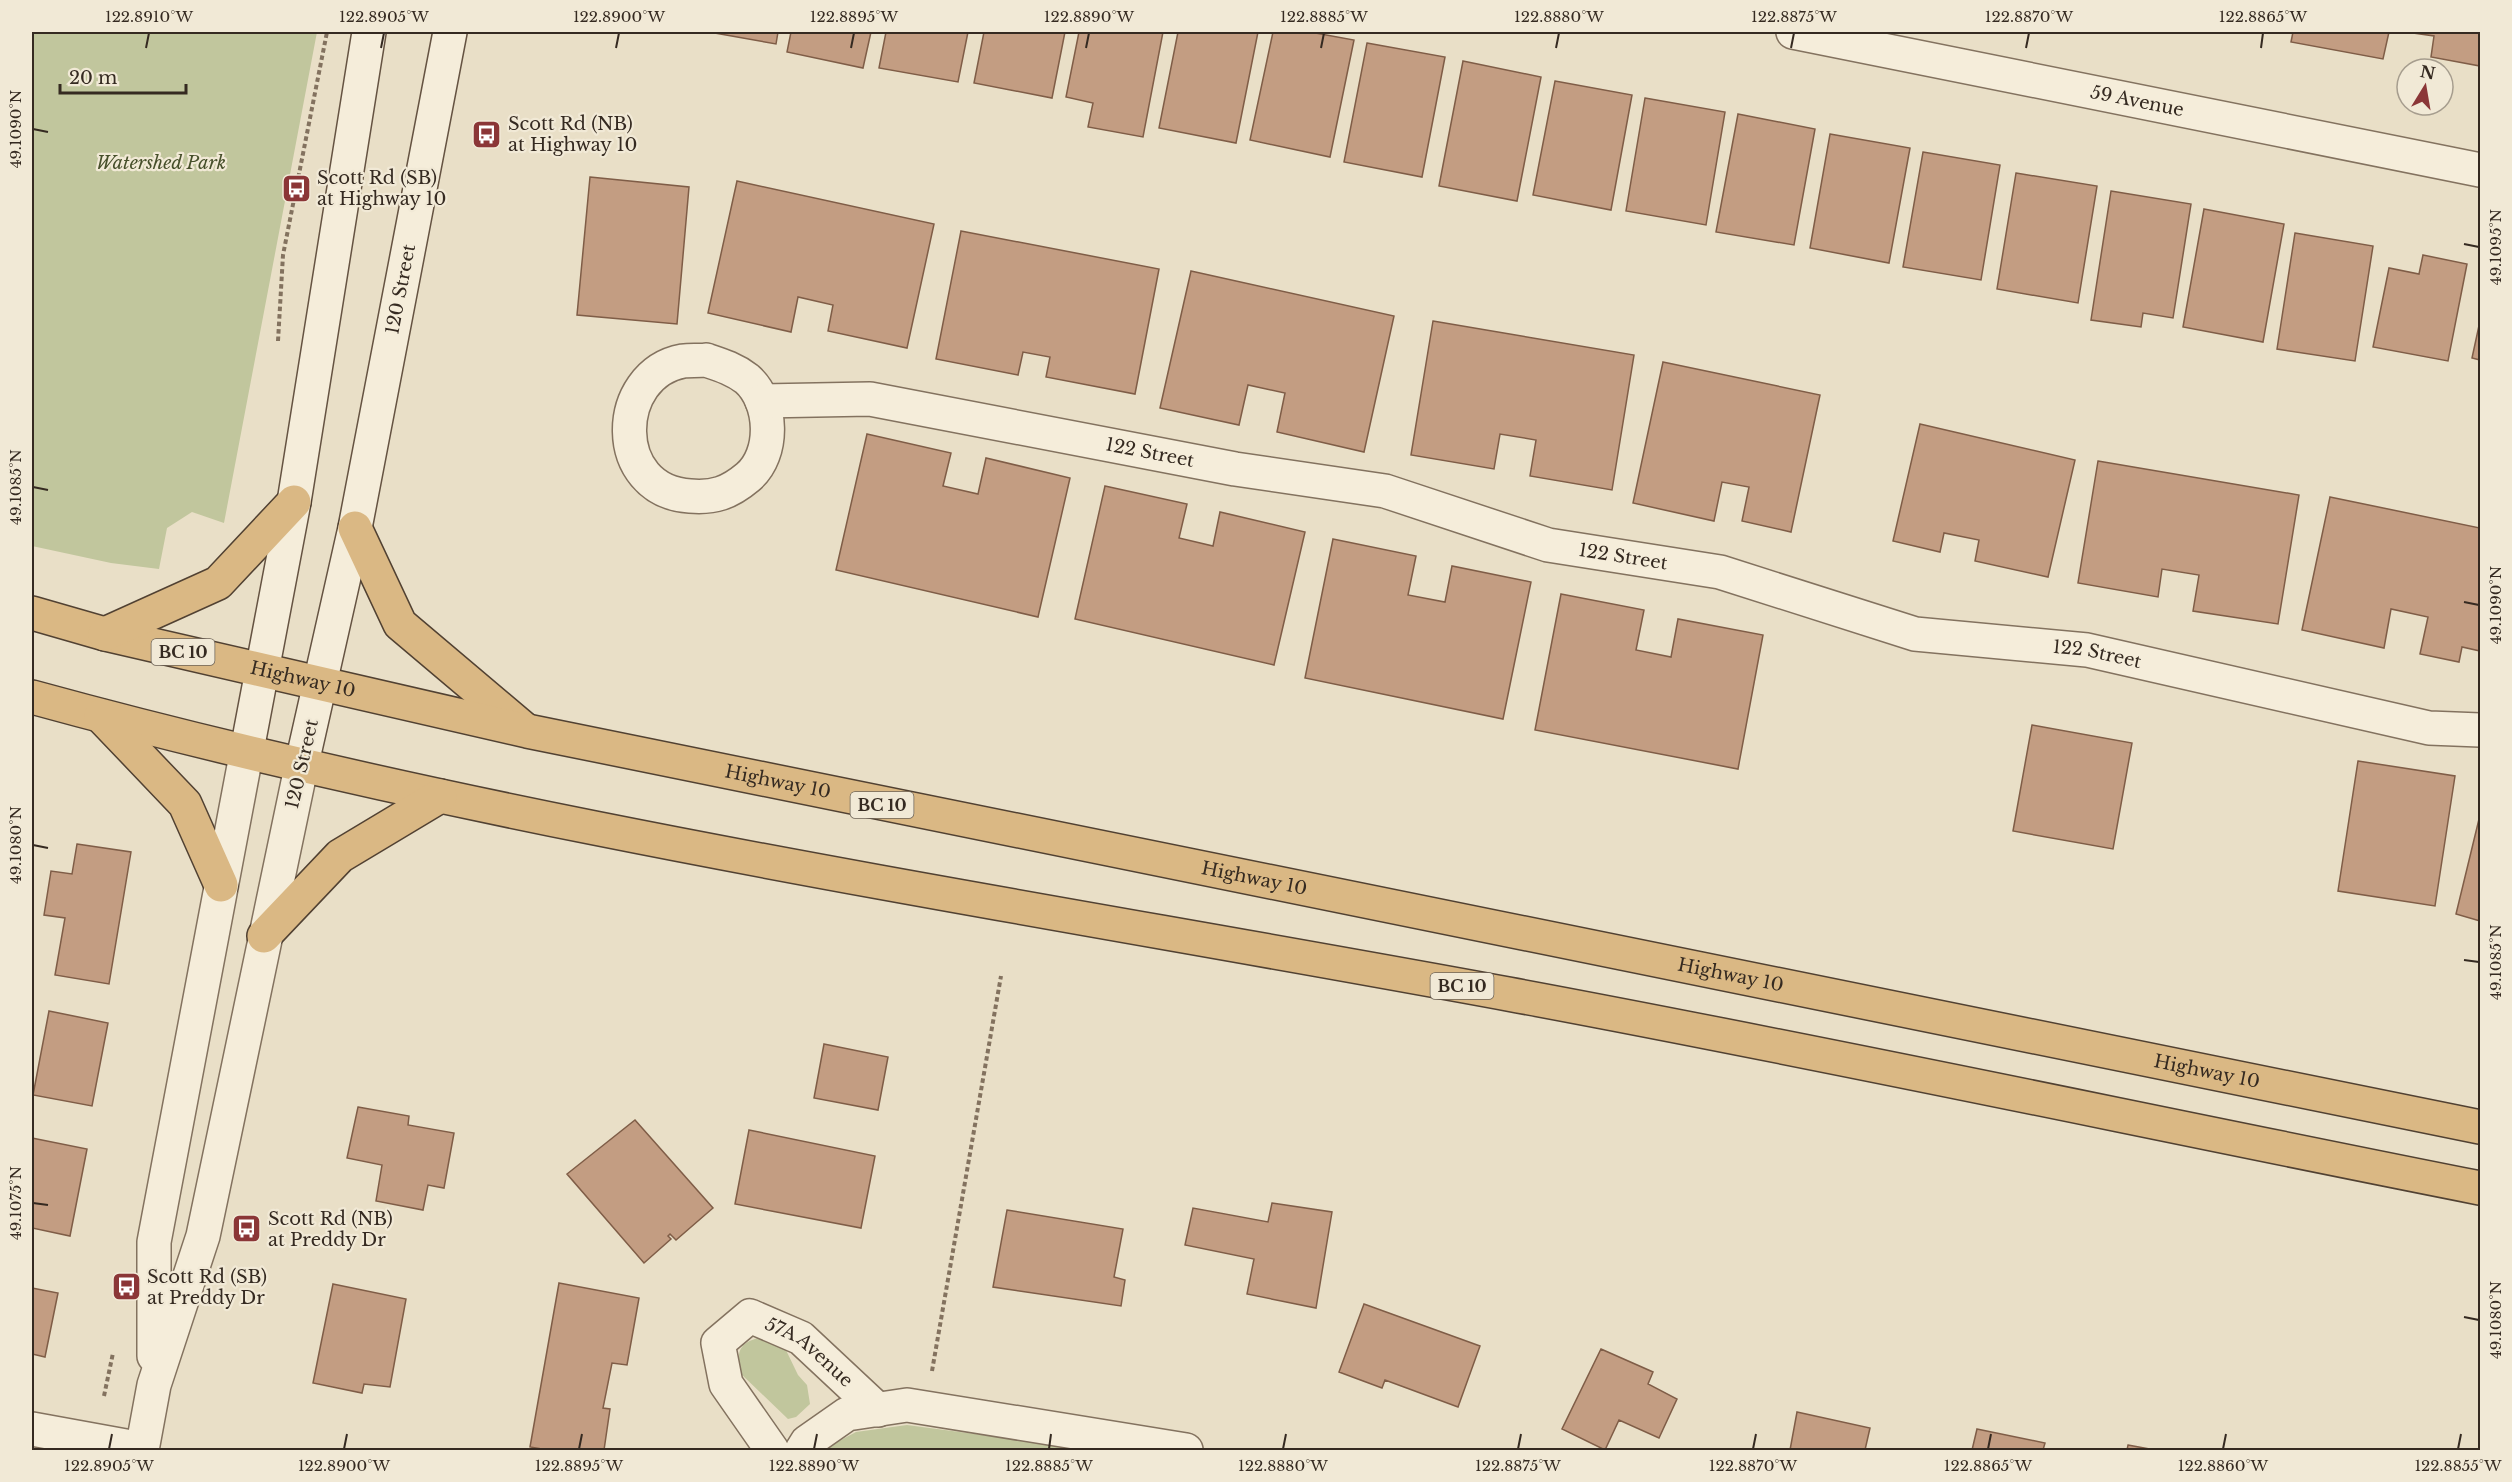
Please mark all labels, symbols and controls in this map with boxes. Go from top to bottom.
text: 122.8910°W [105,7,193,26]
text: 122.8905°W [339,7,429,26]
text: 122.8900°W [573,7,665,26]
text: 122.8895°W [810,7,899,26]
text: 122.8890°W [1044,7,1135,26]
text: 122.8885°W [1280,7,1368,26]
text: 122.8880°W [1514,7,1604,26]
text: 122.8875°W [1751,7,1837,26]
text: 122.8870°W [1985,7,2074,26]
text: 122.8865°W [2219,7,2308,26]
scale bar [60,57,186,95]
north arrow [2395,57,2455,117]
text: N [2419,61,2437,84]
text: 20 m [69,67,117,89]
street label: 59 Avenue [2088,81,2186,121]
text: 49.1090°N [6,90,25,168]
place label: Scott Rd (NB) at Highway 10 [508,113,637,156]
bus stop icon: Scott Rd (NB) at Highway 10 [471,118,503,150]
park label: Watershed Park [96,152,226,174]
place label: Scott Rd (SB) at Highway 10 [317,167,446,210]
bus stop icon: Scott Rd (SB) at Highway 10 [280,172,312,204]
text: 49.1095°N [2486,209,2505,285]
street label: 120 Street [381,242,420,336]
street label: 122 Street [1104,433,1196,472]
text: 49.1085°N [6,449,25,525]
street label: 122 Street [1577,539,1669,575]
text: 49.1090°N [2486,566,2505,644]
street label: 122 Street [2052,636,2144,673]
road number: BC 10 [152,639,214,665]
street label: Highway 10 [248,657,358,702]
street label: 120 Street [281,717,323,811]
street label: Highway 10 [723,760,833,803]
road number: BC 10 [850,792,914,818]
text: 49.1080°N [6,806,25,884]
street label: Highway 10 [1199,857,1309,900]
text: 49.1085°N [2486,924,2505,1000]
street label: Highway 10 [1676,954,1785,996]
road number: BC 10 [1430,973,1494,999]
street label: Highway 10 [2152,1050,2262,1093]
text: 49.1075°N [6,1166,25,1240]
place label: Scott Rd (NB) at Preddy Dr [268,1208,393,1251]
bus stop icon: Scott Rd (NB) at Preddy Dr [231,1213,263,1245]
place label: Scott Rd (SB) at Preddy Dr [147,1266,267,1309]
bus stop icon: Scott Rd (SB) at Preddy Dr [110,1271,142,1303]
text: 49.1080°N [2486,1281,2505,1359]
street label: 57A Avenue [762,1313,857,1392]
text: 122.8905°W [64,1456,154,1475]
text: 122.8900°W [298,1456,390,1475]
text: 122.8895°W [535,1456,624,1475]
text: 122.8890°W [769,1456,860,1475]
text: 122.8885°W [1005,1456,1093,1475]
text: 122.8880°W [1238,1456,1328,1475]
text: 122.8875°W [1475,1456,1561,1475]
text: 122.8870°W [1709,1456,1798,1475]
text: 122.8865°W [1944,1456,2033,1475]
text: 122.8860°W [2178,1456,2269,1475]
text: 122.8855°W [2414,1456,2502,1475]

